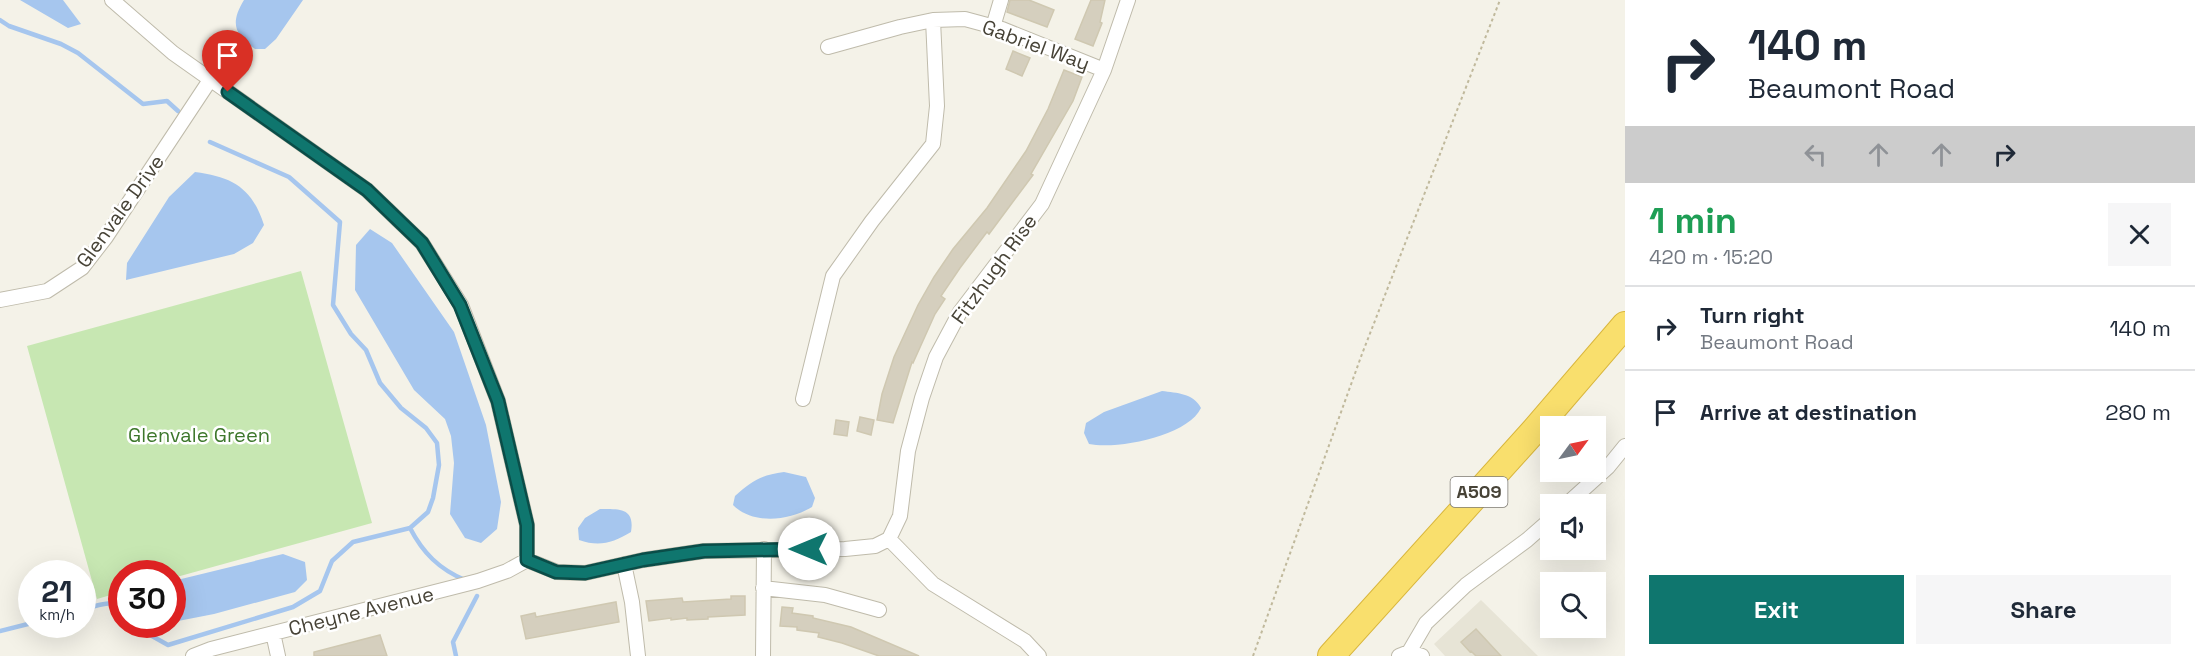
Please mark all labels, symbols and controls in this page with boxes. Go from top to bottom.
street label: Gabriel Way [979,14,1093,76]
text: 140 m [1748,19,1867,72]
icon: right [1649,24,1727,102]
pin [202,30,253,92]
icon: arrive [211,39,244,72]
text: Beaumont Road [1748,71,1955,106]
icon: left [1799,138,1832,171]
icon: ahead [1862,138,1895,171]
icon: ahead [1925,138,1958,171]
icon: right [1988,138,2021,171]
street label: Glenvale Drive [70,149,170,273]
text: 1 min [1649,198,1737,244]
button: close [2108,203,2171,266]
street label: Fitzhugh Rise [945,209,1043,329]
text: 420 m · 15:20 [1649,244,1773,270]
text: Turn right [1700,301,1805,329]
icon: right [1649,312,1682,345]
text: 140 m [2109,314,2171,342]
text: Beaumont Road [1700,329,1854,355]
icon: arrive [1649,396,1682,429]
text: Arrive at destination [1700,398,1917,426]
text: 280 m [2105,398,2171,426]
north arrow [1540,416,1606,482]
map controls [1540,416,1606,638]
park label: Glenvale Green [128,422,270,448]
road number: A509 [1450,477,1508,507]
button: sound [1540,494,1606,560]
position arrow [777,517,841,581]
speed limit sign: 30 [108,560,186,638]
text: 21 [41,572,73,611]
button: search [1540,572,1606,638]
button: Exit [1649,575,1904,644]
button: Share [1916,575,2171,644]
street label: Cheyne Avenue [286,580,436,642]
text: km/h [39,605,75,624]

